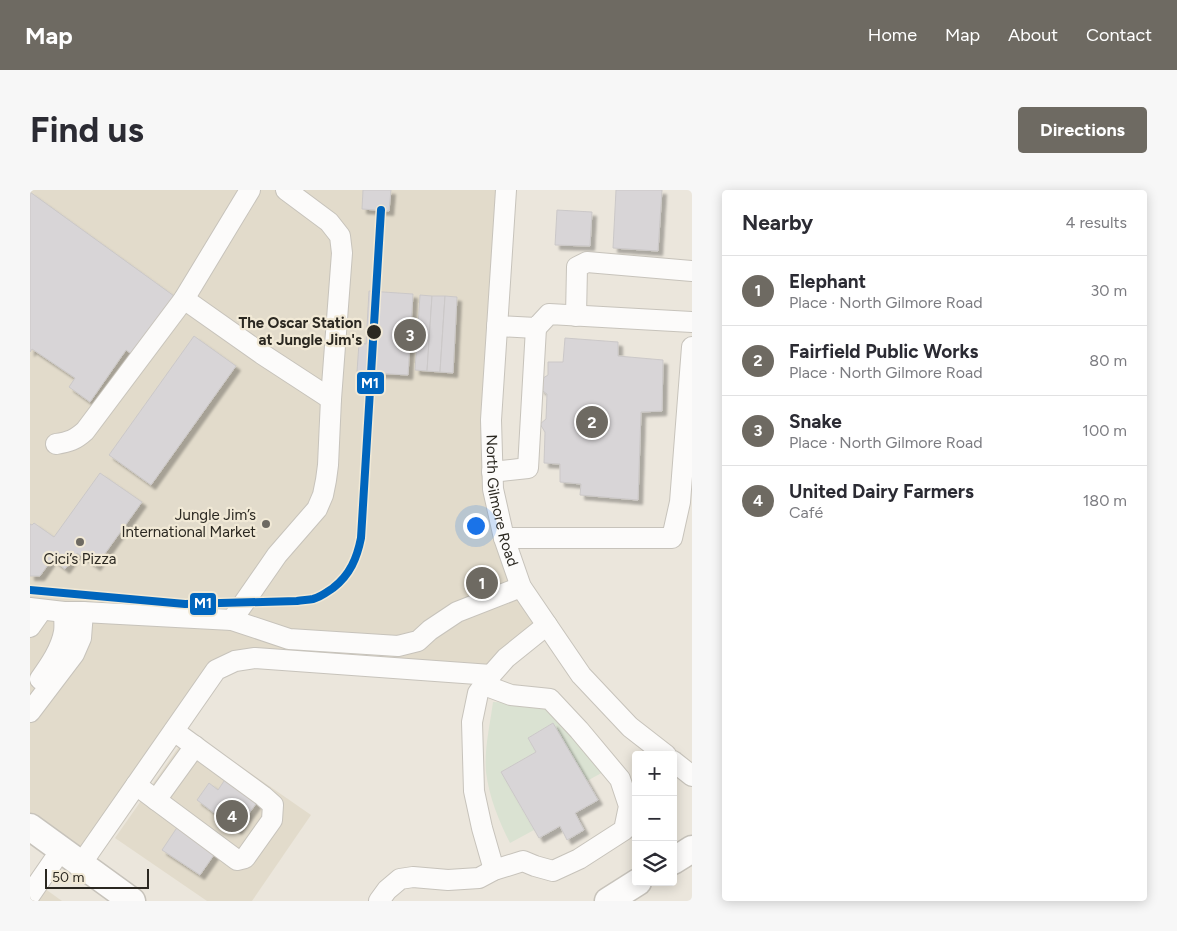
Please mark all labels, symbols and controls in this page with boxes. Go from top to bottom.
text: Map [25,21,73,50]
text: Home [868,24,917,46]
text: Map [945,24,980,46]
text: About [1008,24,1058,46]
text: Contact [1086,24,1152,46]
button: Directions [1018,107,1147,153]
text: Find us [30,109,144,151]
text: Nearby [742,210,813,235]
text: 4 results [1066,213,1127,232]
text: Elephant [789,270,866,293]
text: 1 [755,281,761,300]
text: 30 m [1090,281,1127,300]
text: Place · North Gilmore Road [789,293,983,312]
place label: The Oscar Station at Jungle Jim's [238,314,362,349]
pin: 3 [394,316,426,354]
marker: The Oscar Station at Jungle Jim's [365,323,383,341]
text: Fairfield Public Works [789,340,978,363]
text: 2 [753,351,763,370]
text: 80 m [1089,351,1127,370]
text: Place · North Gilmore Road [789,363,983,382]
line badge: M1 [356,371,385,395]
text: M1 [361,375,379,392]
pin: 2 [576,403,608,441]
text: Snake [789,410,842,433]
text: 3 [754,421,762,440]
text: 100 m [1082,421,1127,440]
text: Place · North Gilmore Road [789,433,983,452]
street label: North Gilmore Road [482,434,522,569]
text: United Dairy Farmers [789,480,974,503]
text: 4 [753,491,763,510]
text: 180 m [1083,491,1127,510]
text: Café [789,503,823,522]
place label: Jungle Jim’s International Market [121,506,256,541]
your location [463,513,489,539]
marker: Jungle Jim’s International Market [260,518,272,530]
marker: Cici’s Pizza [74,536,86,548]
place label: Cici’s Pizza [44,550,116,568]
pin: 1 [466,564,498,602]
line badge: M1 [189,592,217,616]
text: M1 [194,595,212,612]
map controls [632,751,677,886]
button: + [632,751,677,796]
button: − [632,796,677,841]
pin: 4 [216,797,248,835]
button: layers [632,841,677,886]
scale bar [45,866,149,889]
text: 50 m [52,869,84,886]

